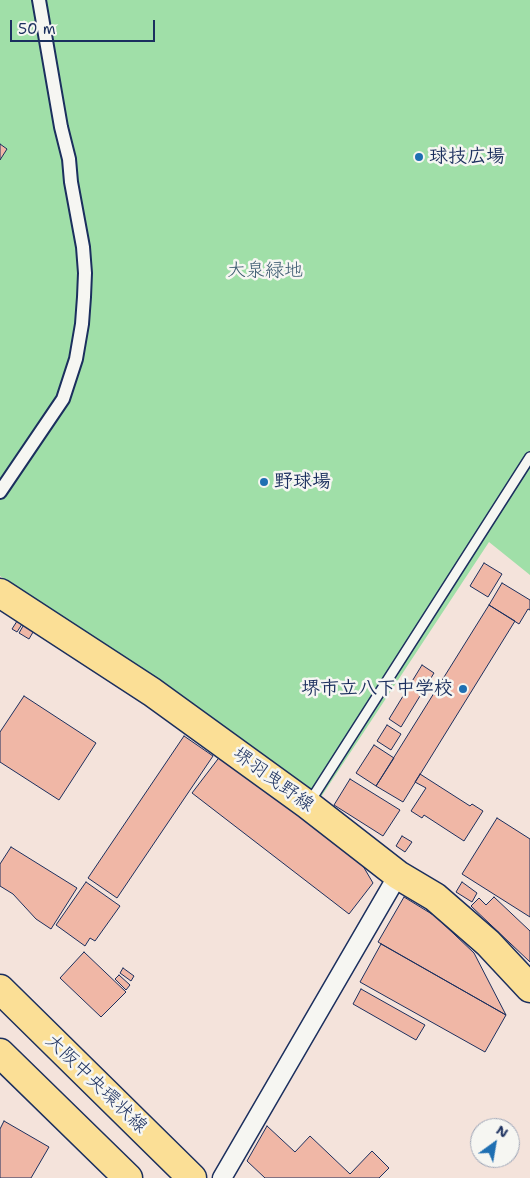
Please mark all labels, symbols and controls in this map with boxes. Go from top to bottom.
scale bar [12,10,158,42]
text: 50 m [18,19,56,39]
place label: 球技広場 [429,146,505,168]
marker: 球技広場 [413,151,425,163]
park label: 大泉緑地 [227,260,303,282]
place label: 野球場 [274,471,331,493]
marker: 野球場 [258,476,270,488]
place label: 堺市立八下中学校 [301,678,453,700]
marker: 堺市立八下中学校 [457,683,469,695]
street label: 堺羽曳野線 [228,743,318,817]
street label: 大阪中央環状線 [40,1030,152,1138]
north arrow [470,1118,520,1168]
text: N [493,1121,512,1142]

